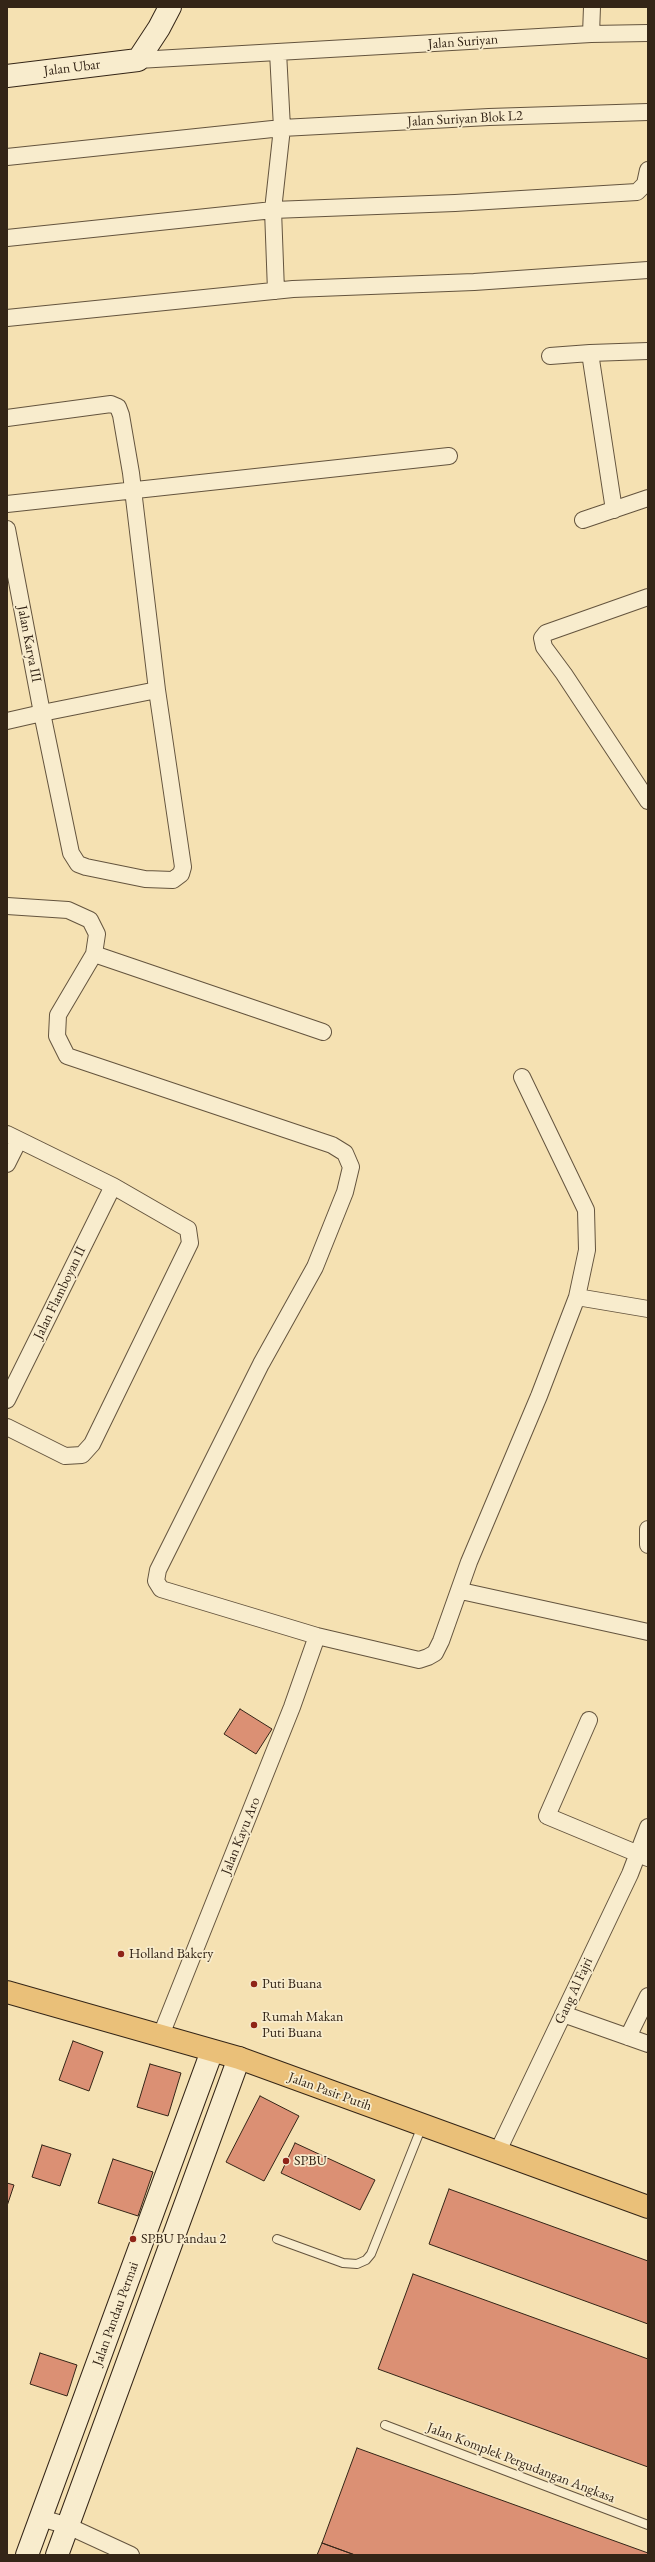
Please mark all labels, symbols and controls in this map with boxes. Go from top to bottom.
street label: Jalan Suriyan [427,31,499,53]
street label: Jalan Ubar [43,56,101,80]
street label: Jalan Suriyan Blok L2 [407,108,523,130]
street label: Jalan Karya III [13,604,45,684]
street label: Jalan Flamboyan II [30,1244,90,1342]
street label: Jalan Kayu Aro [218,1795,264,1877]
place label: Holland Bakery [129,1946,213,1962]
marker: Holland Bakery [116,1949,126,1959]
street label: Gang Al Fajri [551,1955,597,2027]
place label: Puti Buana [262,1976,322,1992]
marker: Puti Buana [249,1979,259,1989]
place label: Rumah Makan Puti Buana [262,2009,343,2042]
marker: Rumah Makan Puti Buana [249,2020,259,2030]
street label: Jalan Pasir Putih [286,2069,374,2115]
place label: SPBU [294,2153,327,2169]
marker: SPBU [281,2156,291,2166]
place label: SPBU Pandau 2 [141,2231,226,2247]
marker: SPBU Pandau 2 [128,2234,138,2244]
street label: Jalan Pandau Permai [89,2260,143,2368]
street label: Jalan Komplek Pergudangan Angkasa [425,2419,617,2507]

